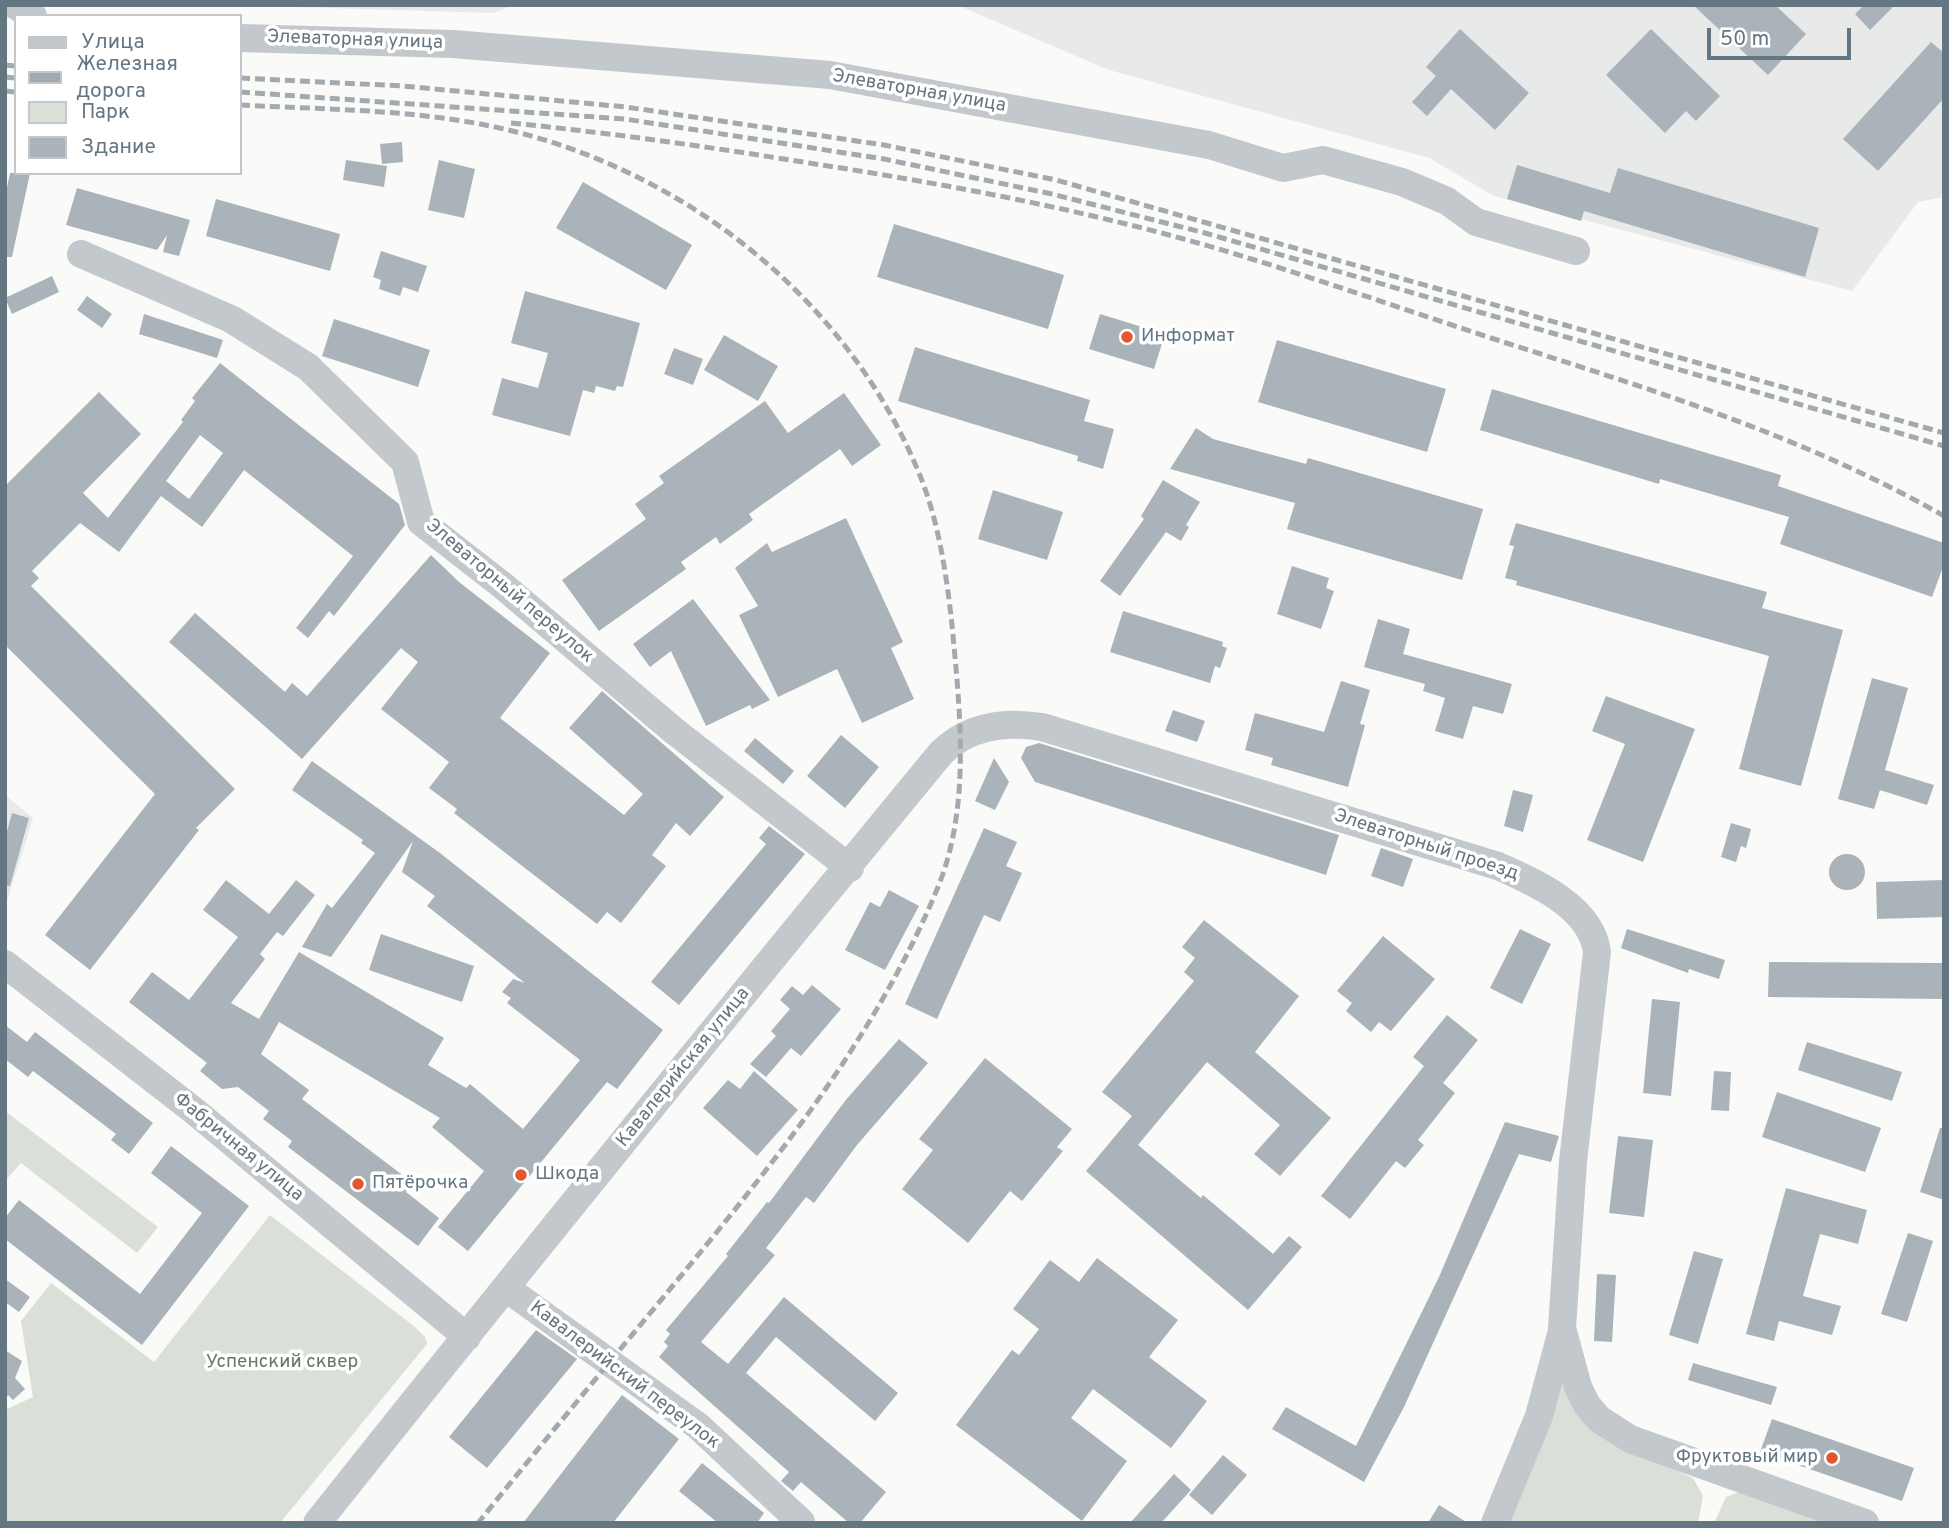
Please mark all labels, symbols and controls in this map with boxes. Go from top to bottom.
legend [14,14,242,175]
scale bar [1711,14,1854,58]
text: 50 m [1720,26,1769,53]
street label: Элеваторная улица [267,27,443,55]
text: Улица [81,29,145,56]
text: Железная дорога [76,51,178,105]
street label: Элеваторная улица [830,66,1008,118]
text: Парк [81,99,130,126]
text: Здание [81,134,156,161]
place label: Информат [1141,326,1235,348]
marker: Информат [1119,329,1135,345]
street label: Элеваторный переулок [420,515,598,669]
street label: Элеваторный проезд [1331,805,1521,887]
street label: Кавалерийская улица [612,983,756,1153]
street label: Фабричная улица [169,1089,307,1207]
place label: Шкода [535,1164,599,1186]
marker: Шкода [513,1167,529,1183]
place label: Пятёрочка [372,1173,468,1195]
marker: Пятёрочка [350,1176,366,1192]
street label: Кавалерийский переулок [525,1297,723,1455]
park label: Успенский сквер [206,1352,358,1374]
place label: Фруктовый мир [1676,1447,1818,1469]
marker: Фруктовый мир [1824,1450,1840,1466]

